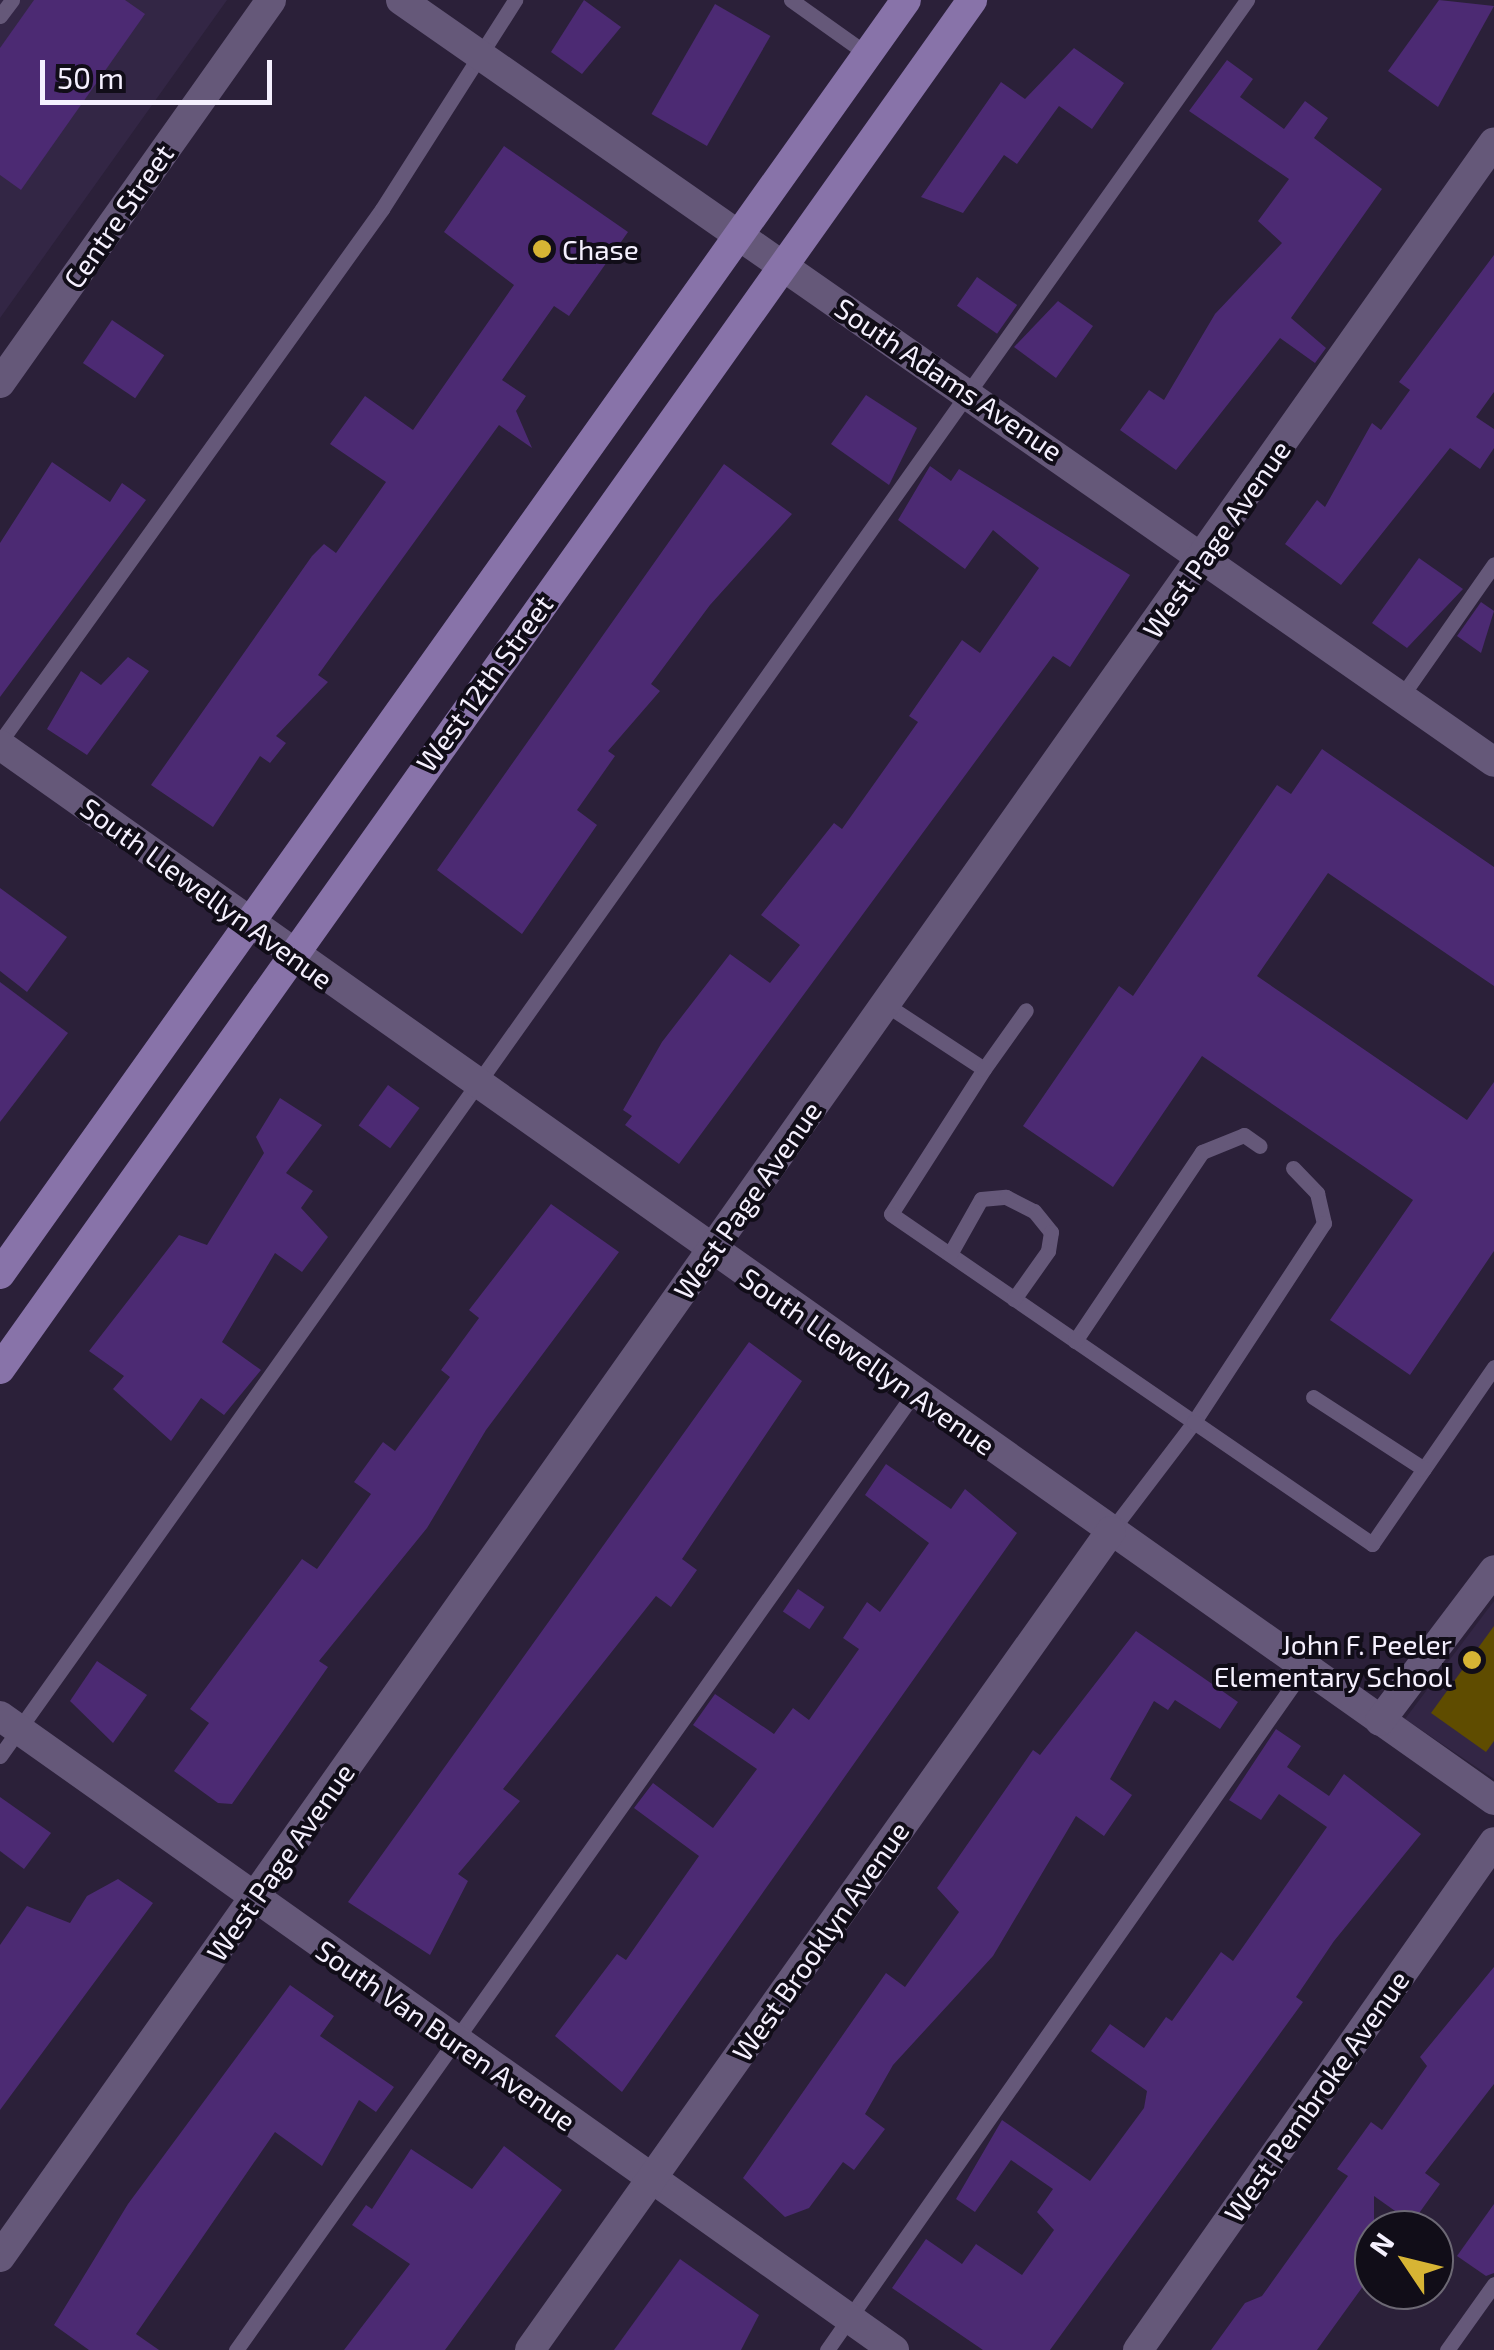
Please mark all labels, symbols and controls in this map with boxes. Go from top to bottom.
scale bar [45,40,278,102]
text: 50 m [57,59,124,95]
street label: Centre Street [56,138,180,294]
place label: Chase [562,232,639,266]
marker: Chase [531,238,553,260]
street label: South Adams Avenue [828,290,1070,468]
street label: West Page Avenue [1135,433,1297,645]
street label: West 12th Street [409,588,559,778]
street label: South Llewellyn Avenue [74,790,340,996]
street label: West Page Avenue [666,1094,828,1306]
street label: South Llewellyn Avenue [734,1260,1002,1462]
place label: John F. Peeler Elementary School [1213,1627,1452,1693]
marker: John F. Peeler Elementary School [1461,1649,1483,1671]
street label: West Page Avenue [199,1756,361,1968]
street label: West Brooklyn Avenue [724,1814,916,2068]
street label: South Van Buren Avenue [309,1932,583,2138]
street label: West Pembroke Avenue [1216,1964,1416,2228]
north arrow [1354,2210,1454,2310]
text: N [1361,2226,1401,2262]

